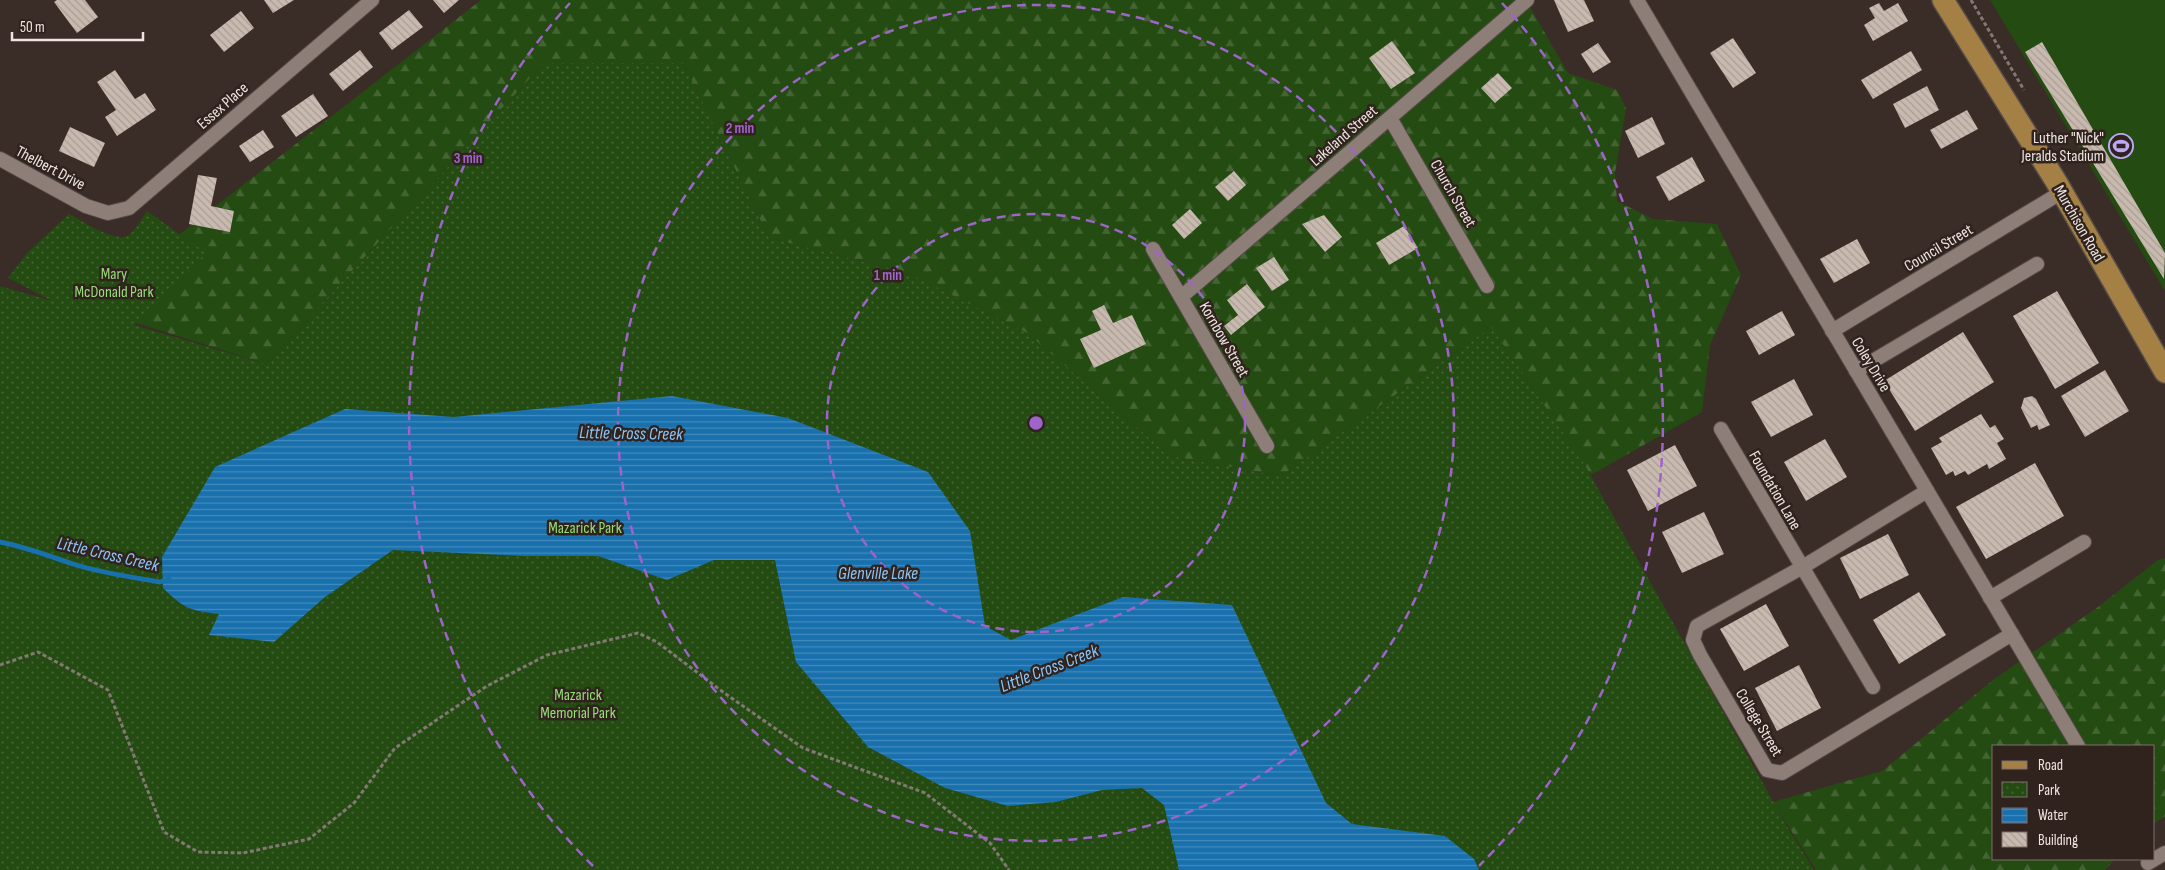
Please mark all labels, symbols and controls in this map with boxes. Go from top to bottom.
scale bar [12,10,144,42]
text: 50 m [20,18,45,37]
street label: Essex Place [194,79,252,133]
street label: Lakeland Street [1306,102,1382,171]
text: 2 min [726,119,754,138]
place label: Luther "Nick" Jeralds Stadium [2020,129,2104,166]
sports icon: Luther "Nick" Jeralds Stadium [2108,133,2134,159]
street label: Thelbert Drive [12,142,88,195]
text: 3 min [454,149,482,168]
street label: Church Street [1426,156,1480,231]
street label: Murchison Road [2049,182,2108,265]
street label: Council Street [1901,220,1977,276]
park label: Mary McDonald Park [74,265,154,302]
text: 1 min [874,266,902,285]
street label: Kornbow Street [1195,299,1253,381]
street label: Coley Drive [1847,334,1894,395]
centre of rings [1027,414,1045,432]
water label: Little Cross Creek [579,422,684,445]
street label: Foundation Lane [1744,448,1805,534]
park label: Mazarick Park [548,519,622,538]
water label: Little Cross Creek [55,533,162,577]
water label: Glenville Lake [838,563,918,584]
water label: Little Cross Creek [997,640,1103,697]
street label: College Street [1731,685,1786,760]
park label: Mazarick Memorial Park [540,686,616,723]
legend [1992,745,2155,860]
text: Road [2038,756,2063,775]
text: Park [2038,781,2060,800]
text: Water [2038,806,2069,825]
text: Building [2038,831,2078,850]

